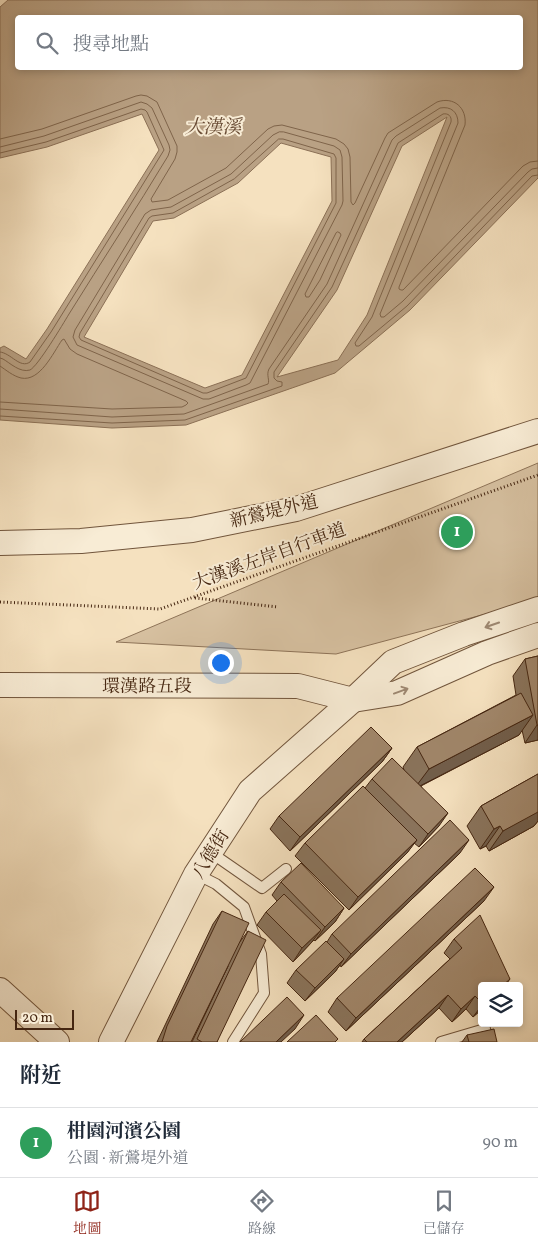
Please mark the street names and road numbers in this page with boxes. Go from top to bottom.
street label: 新鶯堤外道 [228,490,321,535]
street label: 大漢溪左岸自行車道 [189,518,350,597]
street label: 環漢路五段 [102,675,192,700]
street label: 八德街 [186,825,236,884]

